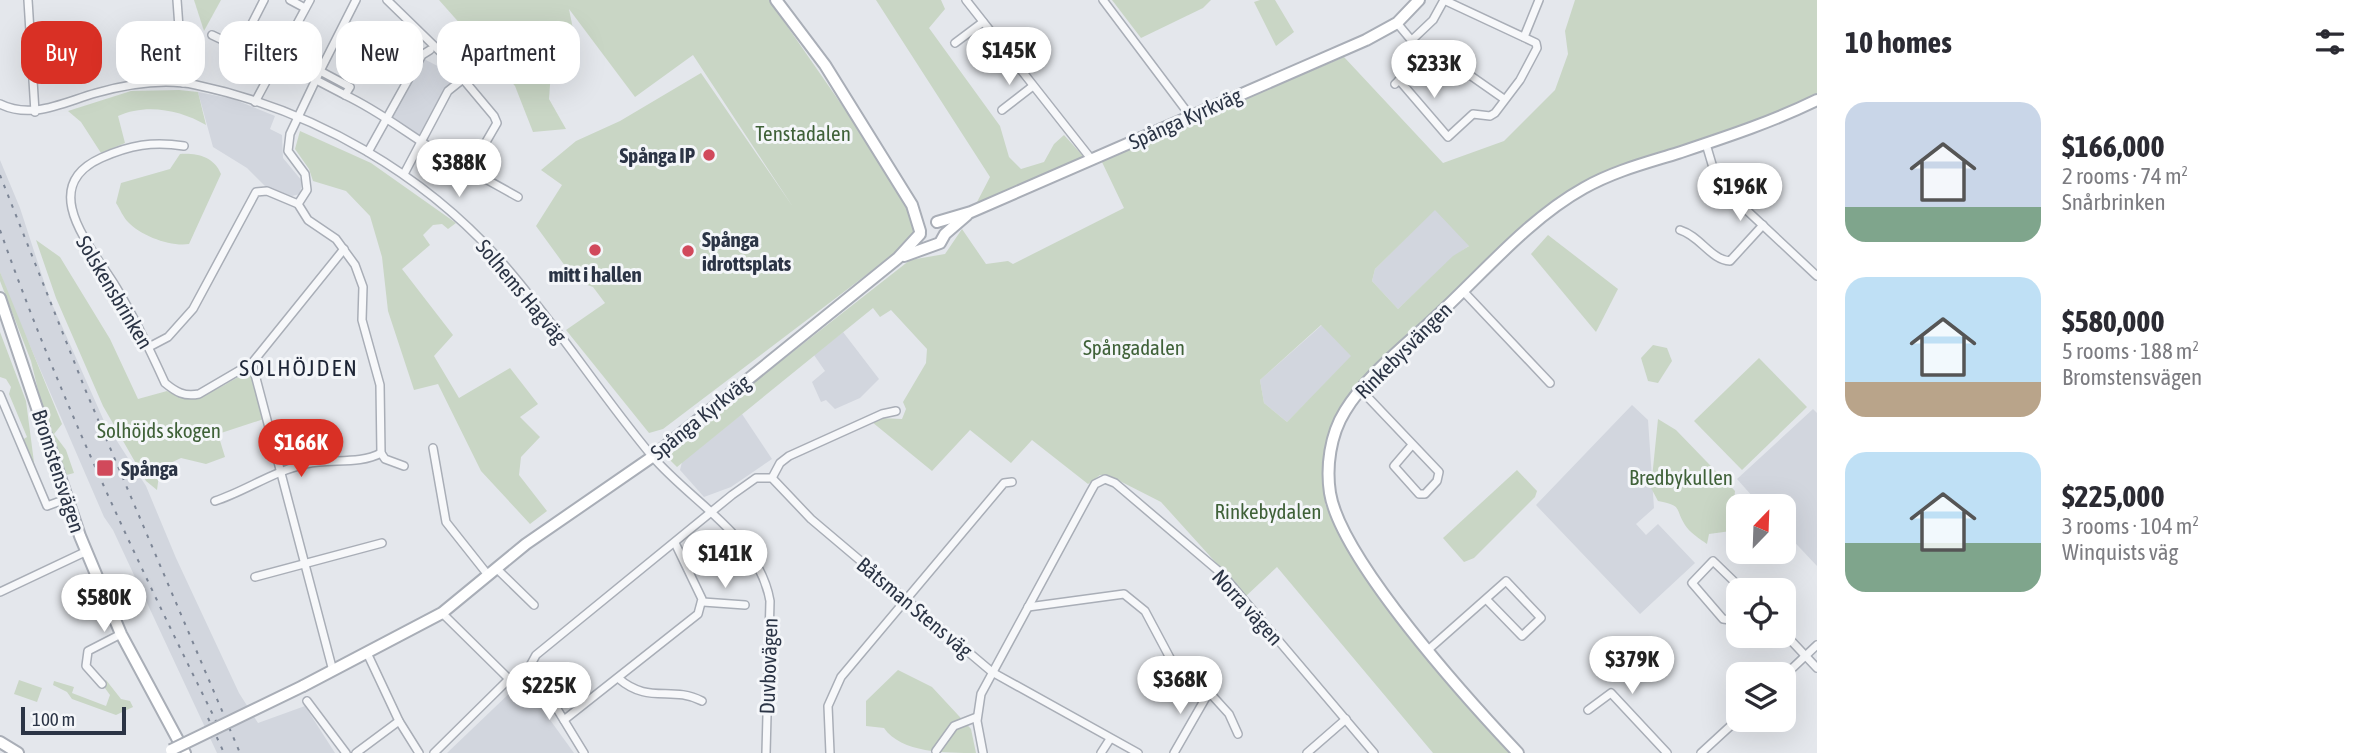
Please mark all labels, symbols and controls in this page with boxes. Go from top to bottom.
chip: Buy [21,21,102,84]
chip: Rent [116,21,205,84]
chip: Filters [219,21,322,84]
chip: New [336,21,423,84]
chip: Apartment [437,21,580,84]
icon: filters [2311,23,2349,61]
text: 10 homes [1845,25,1952,59]
pin: $145K [960,28,1058,87]
text: $145K [982,37,1036,63]
pin: $233K [1385,41,1483,100]
text: $233K [1407,50,1461,76]
street label: Spånga Kyrkväg [1125,82,1245,154]
park label: Tenstadalen [755,121,851,145]
text: $166,000 [2062,129,2165,163]
icon: home [1901,130,1985,214]
pin: $388K [410,140,508,199]
place label: Spånga IP [619,143,696,167]
marker: Spånga IP [701,147,717,163]
text: $388K [432,149,486,175]
text: 2 rooms · 74 m² [2062,163,2188,189]
pin: $196K [1691,164,1789,223]
text: $196K [1713,173,1767,199]
text: Snårbrinken [2062,189,2166,215]
place label: Spånga idrottsplats [702,227,792,275]
street label: Solskensbrinken [72,231,158,353]
street label: Solhems Hagväg [472,234,572,348]
marker: mitt i hallen [587,242,603,258]
marker: Spånga idrottsplats [680,243,696,259]
place label: mitt i hallen [548,262,642,286]
street label: Rinkebysvängen [1350,297,1456,403]
text: $580,000 [2062,304,2165,338]
icon: home [1901,305,1985,389]
park label: Spångadalen [1083,335,1185,359]
text: 5 rooms · 188 m² [2062,338,2199,364]
district label: SOLHÖJDEN [239,355,359,381]
text: Bromstensvägen [2062,364,2202,390]
street label: Spånga Kyrkväg [645,370,755,464]
street label: Bromstensvägen [28,406,90,536]
park label: Solhöjds skogen [97,418,221,442]
pin: $166K [252,420,350,479]
text: $166K [274,429,328,455]
place label: Spånga [121,456,178,480]
marker: Spånga [95,458,115,478]
park label: Bredbykullen [1629,465,1733,489]
text: $225,000 [2062,479,2165,513]
icon: home [1901,480,1985,564]
north arrow [1726,494,1796,564]
map controls [1726,494,1796,732]
park label: Rinkebydalen [1215,499,1321,523]
text: 3 rooms · 104 m² [2062,513,2199,539]
pin: $141K [676,530,774,590]
text: Winquists väg [2062,539,2178,565]
text: $141K [698,540,752,566]
street label: Båtsman Stens väg [853,552,977,662]
street label: Norra vägen [1208,564,1288,650]
pin: $580K [55,574,153,634]
button: locate [1726,578,1796,648]
text: $580K [77,584,131,610]
street label: Duvbovägen [754,617,782,715]
pin: $379K [1583,636,1681,696]
text: $379K [1605,646,1659,672]
pin: $368K [1131,656,1229,716]
pin: $225K [500,662,598,722]
button: layers [1726,662,1796,732]
text: $368K [1153,666,1207,692]
text: $225K [522,672,576,698]
scale bar [21,704,126,736]
text: 100 m [32,708,75,730]

